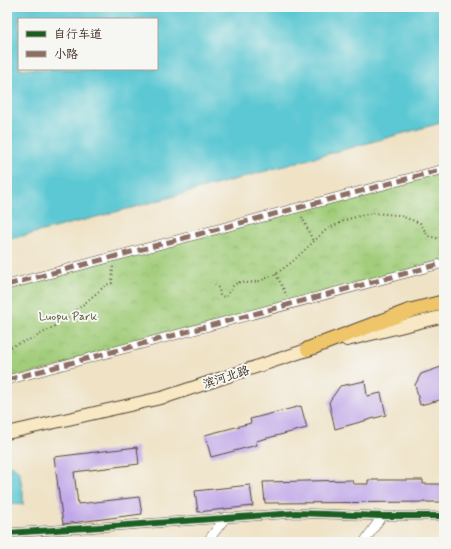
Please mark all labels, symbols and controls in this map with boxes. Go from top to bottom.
legend [18,18,158,70]
text: 自行车道 [54,27,102,43]
text: 小路 [54,47,78,63]
park label: Luopu Park [39,309,97,325]
street label: 滨河北路 [201,363,252,393]

